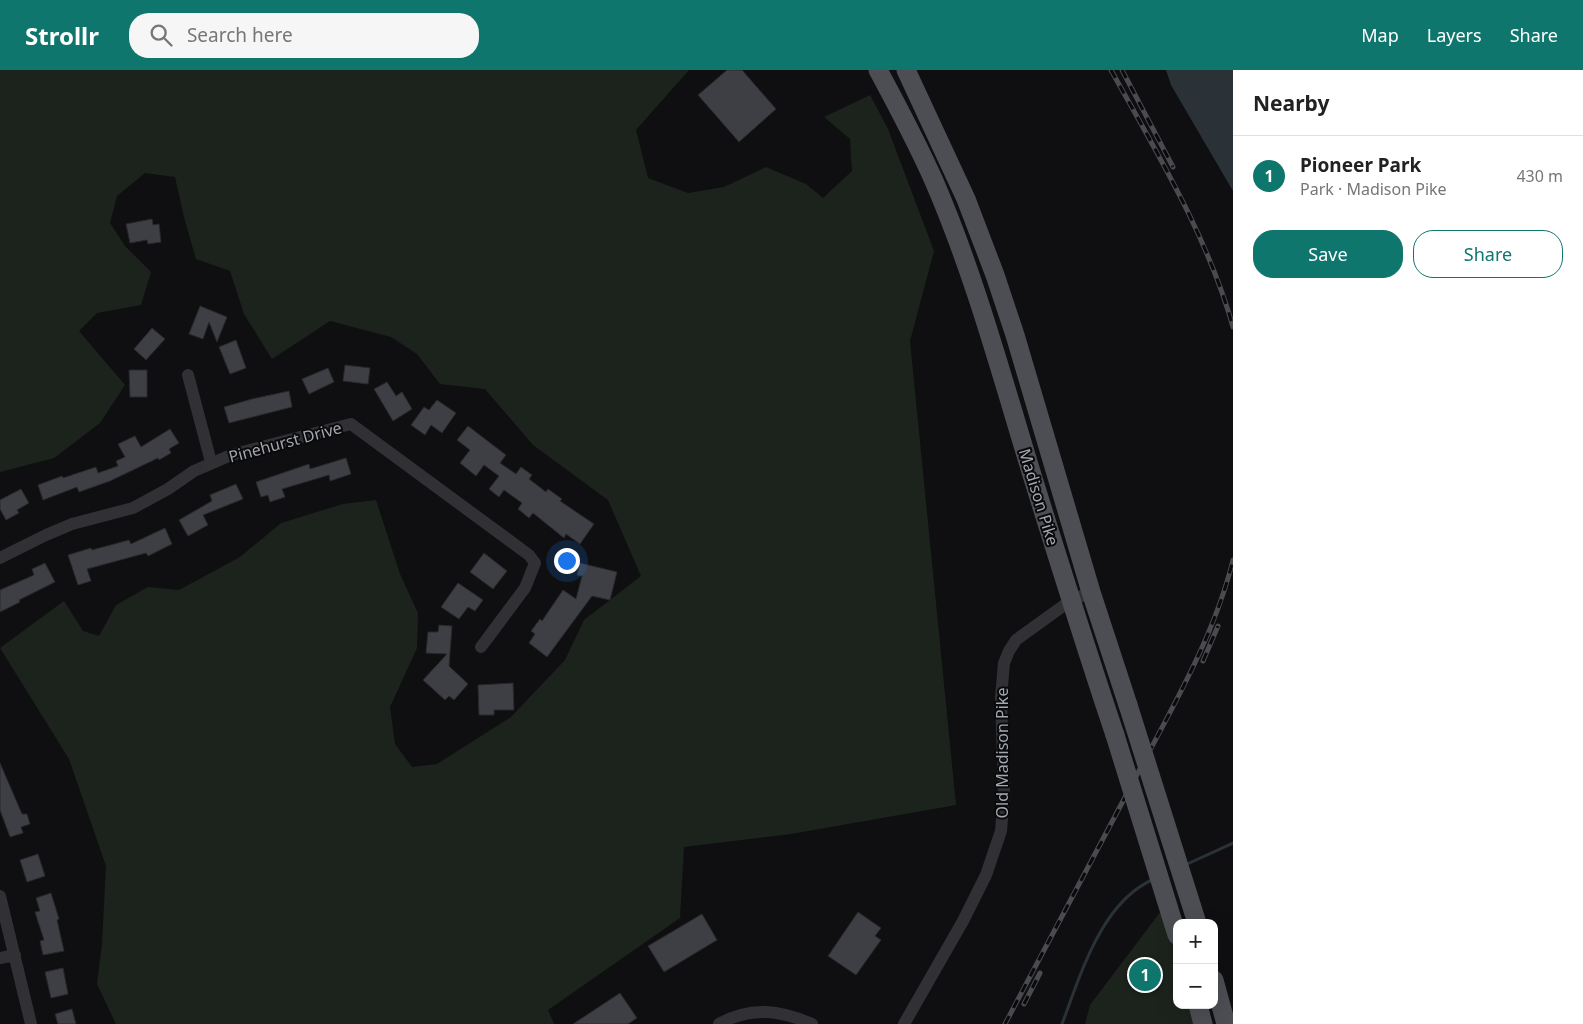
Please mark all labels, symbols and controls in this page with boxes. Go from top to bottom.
search box [129,13,479,58]
text: Strollr [25,19,99,52]
icon: search [147,21,175,49]
text: Search here [187,22,293,48]
text: Map [1361,23,1399,47]
text: Layers [1427,23,1482,47]
text: Share [1510,23,1558,47]
text: Nearby [1253,89,1329,117]
text: Pioneer Park [1300,152,1421,178]
text: 1 [1264,165,1274,187]
text: 430 m [1516,165,1563,187]
text: Park · Madison Pike [1300,178,1447,200]
button: Save [1253,230,1403,278]
button: Share [1413,230,1563,278]
street label: Pinehurst Drive [226,416,344,468]
street label: Madison Pike [1014,446,1064,548]
your location [554,548,580,574]
street label: Old Madison Pike [991,688,1013,818]
map controls [1173,919,1218,1009]
button: + [1173,919,1218,964]
pin: 1 [1129,956,1161,994]
button: − [1173,964,1218,1009]

